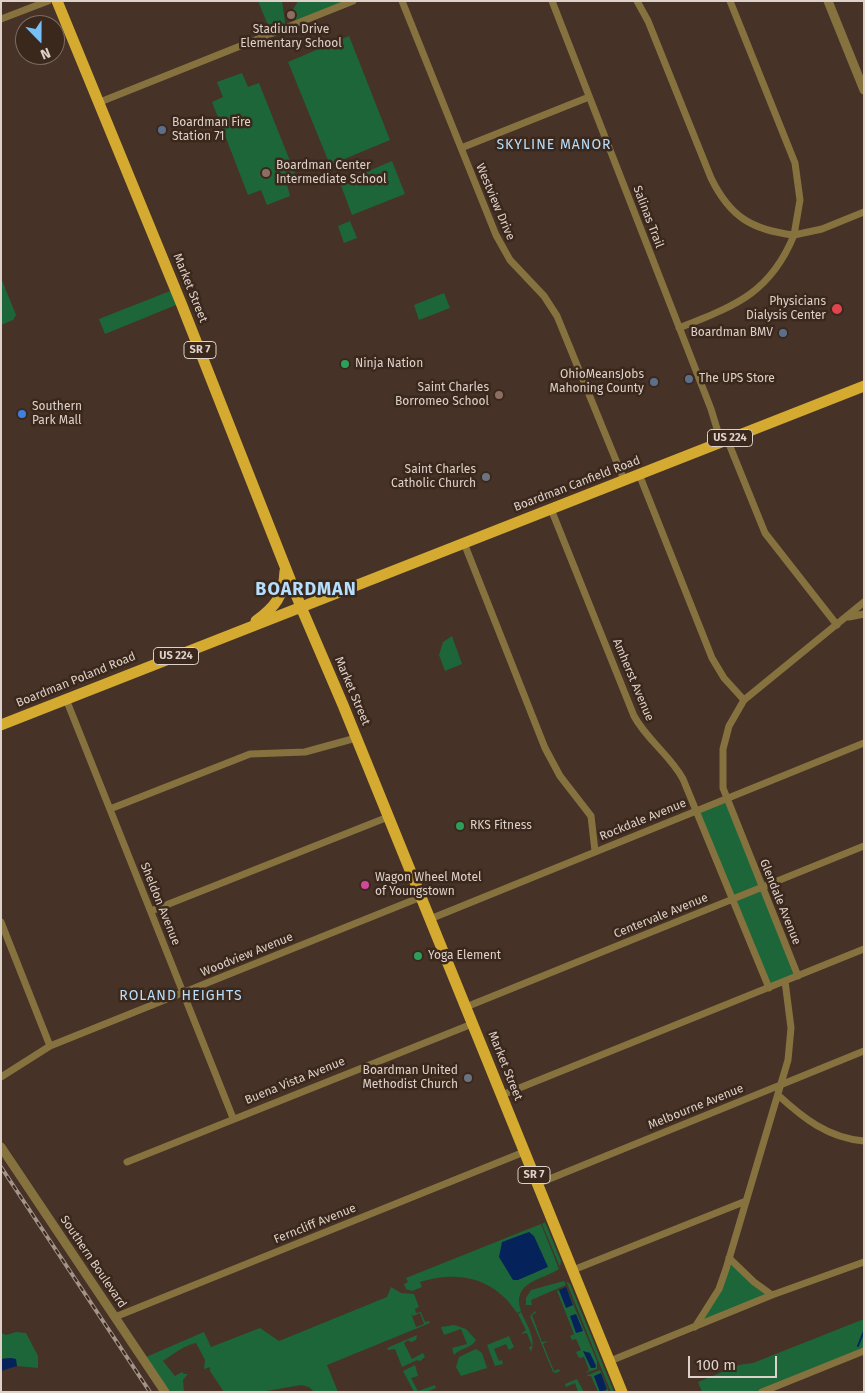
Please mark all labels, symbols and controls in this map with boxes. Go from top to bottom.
marker: Stadium Drive Elementary School [285,9,297,21]
north arrow [15,15,65,65]
place label: Stadium Drive Elementary School [240,23,342,51]
text: N [38,44,53,63]
place label: Boardman Fire Station 71 [172,116,251,144]
marker: Boardman Fire Station 71 [156,124,168,136]
district label: SKYLINE MANOR [495,137,613,153]
place label: Boardman Center Intermediate School [276,159,387,187]
street label: Westview Drive [472,161,518,243]
marker: Boardman Center Intermediate School [260,167,272,179]
street label: Salinas Trail [630,184,666,250]
street label: Market Street [170,251,210,325]
place label: Physicians Dialysis Center [746,295,826,323]
marker: Physicians Dialysis Center [830,302,844,316]
place label: Boardman BMV [691,326,773,340]
marker: Boardman BMV [777,327,789,339]
road number: SR 7 [184,342,216,358]
place label: Ninja Nation [355,357,423,371]
marker: Ninja Nation [339,358,351,370]
place label: OhioMeansJobs Mahoning County [550,368,644,396]
place label: The UPS Store [699,372,775,386]
marker: The UPS Store [683,373,695,385]
marker: OhioMeansJobs Mahoning County [648,376,660,388]
place label: Saint Charles Borromeo School [395,381,489,409]
marker: Saint Charles Borromeo School [493,389,505,401]
place label: Southern Park Mall [32,400,82,428]
marker: Southern Park Mall [16,408,28,420]
road number: US 224 [708,429,752,446]
street label: Boardman Canfield Road [512,453,642,515]
place label: Saint Charles Catholic Church [391,463,476,491]
marker: Saint Charles Catholic Church [480,471,492,483]
district label: BOARDMAN [254,579,358,601]
street label: Amherst Avenue [609,637,657,723]
road number: US 224 [154,648,198,664]
street label: Boardman Poland Road [14,649,138,711]
street label: Market Street [331,655,373,727]
street label: Rockdale Avenue [597,796,689,844]
place label: RKS Fitness [470,819,532,833]
marker: RKS Fitness [454,820,466,832]
street label: Glendale Avenue [756,857,804,947]
street label: Sheldon Avenue [137,861,183,947]
place label: Wagon Wheel Motel of Youngstown [375,871,481,899]
marker: Wagon Wheel Motel of Youngstown [359,879,371,891]
street label: Centervale Avenue [612,891,710,941]
street label: Woodview Avenue [199,930,295,980]
place label: Yoga Element [428,949,501,963]
marker: Yoga Element [412,950,424,962]
district label: ROLAND HEIGHTS [118,988,244,1004]
street label: Market Street [485,1029,525,1103]
street label: Buena Vista Avenue [243,1054,347,1108]
place label: Boardman United Methodist Church [362,1064,458,1092]
marker: Boardman United Methodist Church [462,1072,474,1084]
street label: Melbourne Avenue [646,1081,746,1133]
road number: SR 7 [518,1166,550,1184]
street label: Ferncliff Avenue [272,1201,358,1247]
street label: Southern Boulevard [57,1213,129,1311]
scale bar [690,1346,779,1378]
text: 100 m [696,1356,736,1374]

